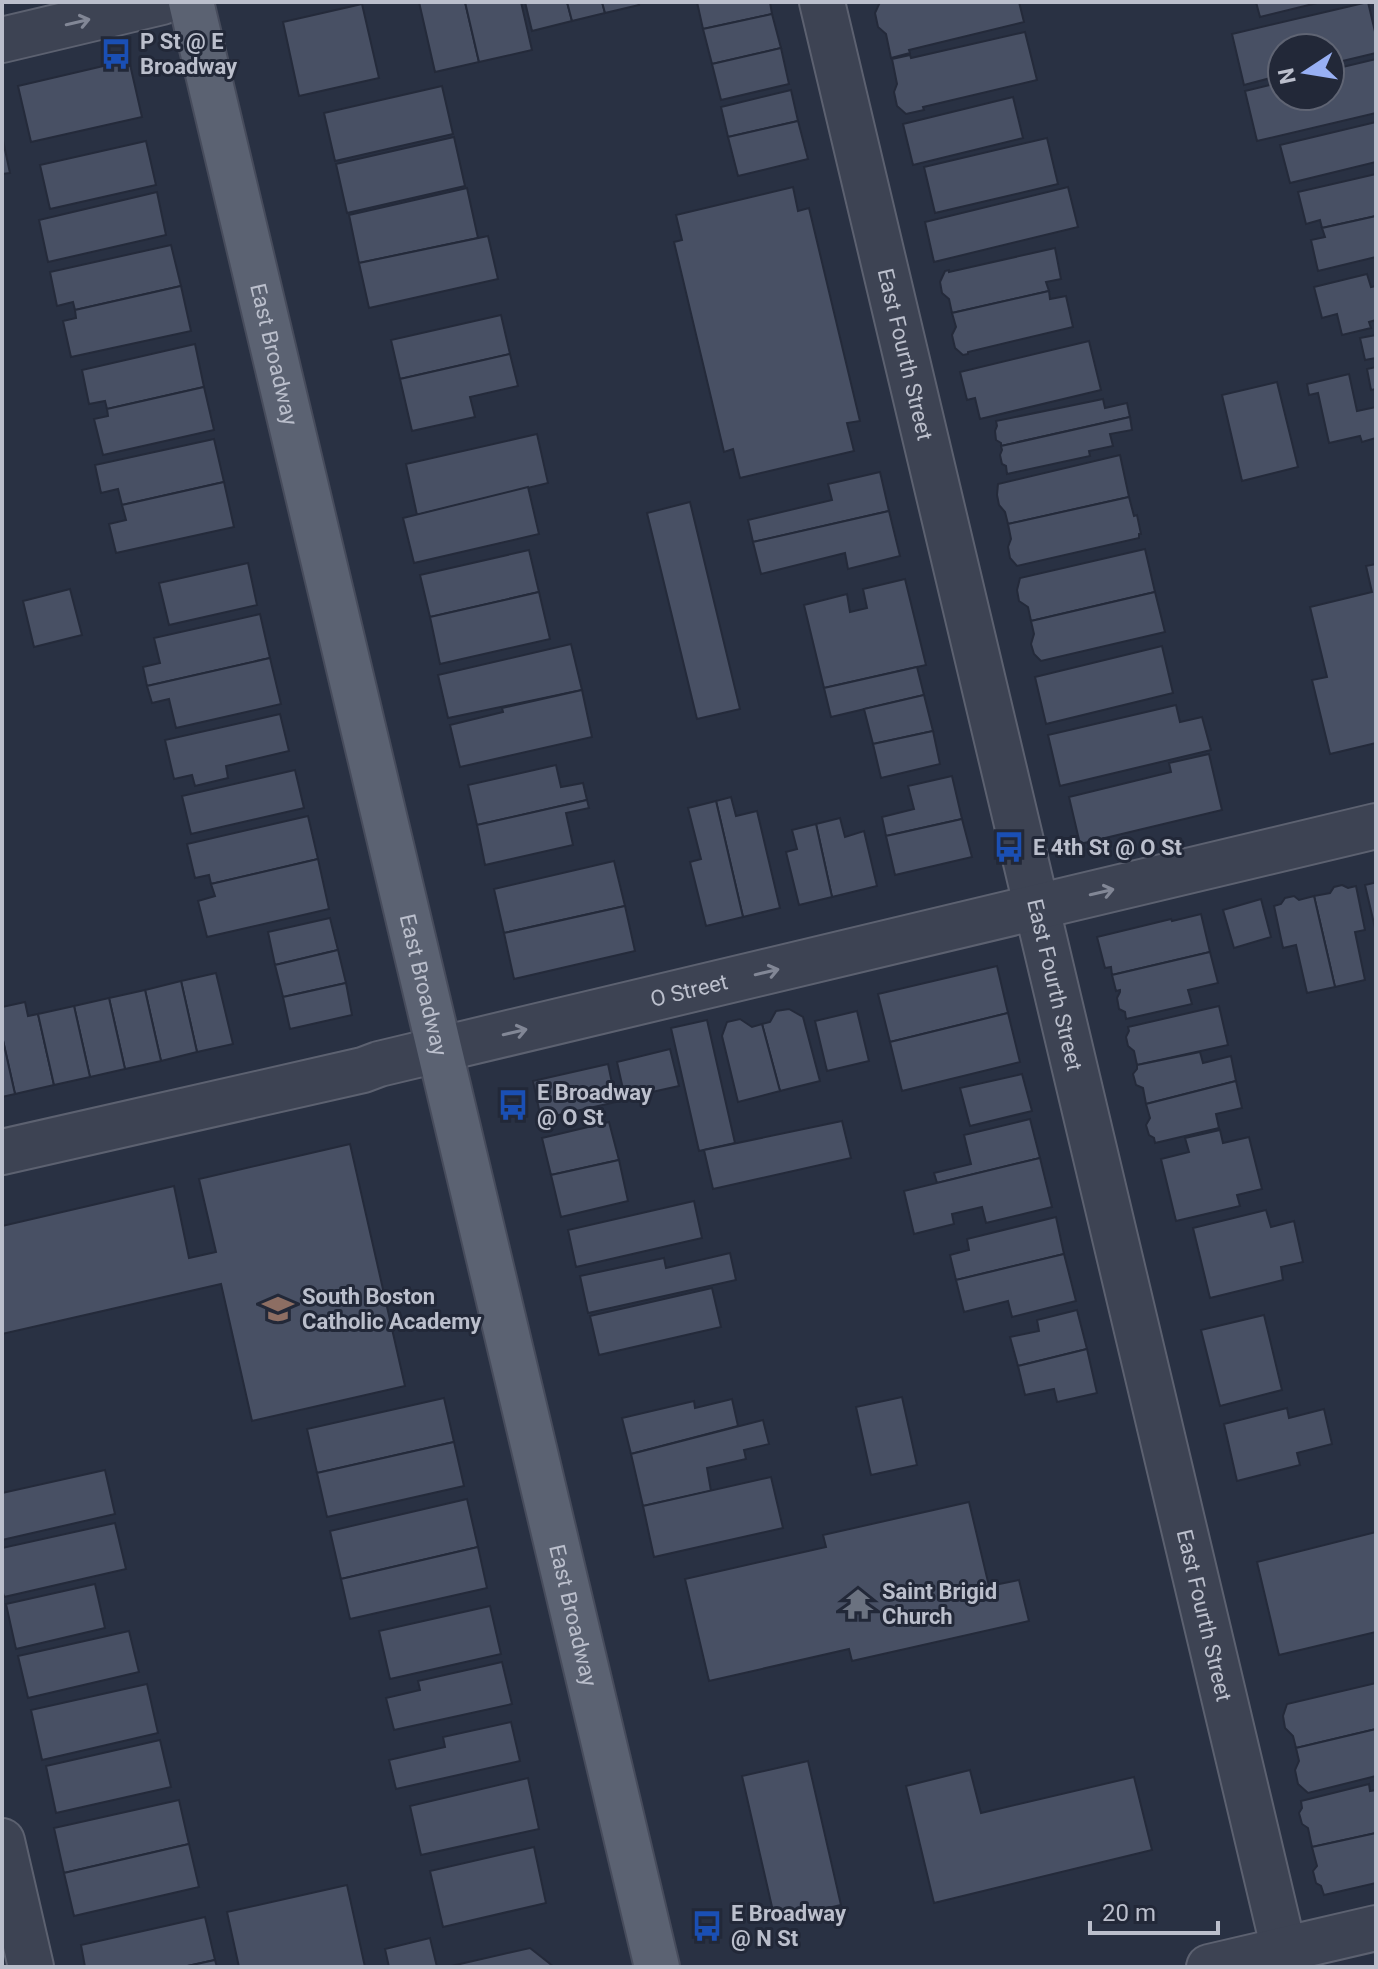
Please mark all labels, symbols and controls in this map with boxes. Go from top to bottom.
one-way arrow [65,14,90,29]
place label: P St @ E Broadway [140,29,238,79]
north arrow [1266,32,1346,112]
bus stop icon: P St @ E Broadway [99,37,133,71]
text: N [1273,66,1301,86]
street label: East Fourth Street [873,266,938,443]
street label: East Broadway [245,281,303,428]
bus stop icon: E 4th St @ O St [992,830,1026,864]
place label: E 4th St @ O St [1033,835,1183,860]
one-way arrow [1089,884,1114,899]
street label: East Fourth Street [1022,896,1087,1073]
street label: East Broadway [395,911,453,1059]
one-way arrow [754,964,780,979]
street label: O Street [648,969,730,1012]
one-way arrow [501,1024,527,1039]
place label: E Broadway @ O St [537,1080,653,1130]
bus stop icon: E Broadway @ O St [496,1088,530,1122]
place label: South Boston Catholic Academy [302,1284,482,1334]
school or university icon: South Boston Catholic Academy [261,1292,295,1326]
street label: East Fourth Street [1172,1527,1237,1704]
street label: East Broadway [544,1542,602,1689]
place label: Saint Brigid Church [882,1579,997,1629]
temple icon: Saint Brigid Church [841,1587,875,1621]
scale bar [1090,1885,1218,1935]
text: 20 m [1102,1899,1156,1927]
place label: E Broadway @ N St [731,1901,847,1951]
bus stop icon: E Broadway @ N St [690,1909,724,1943]

